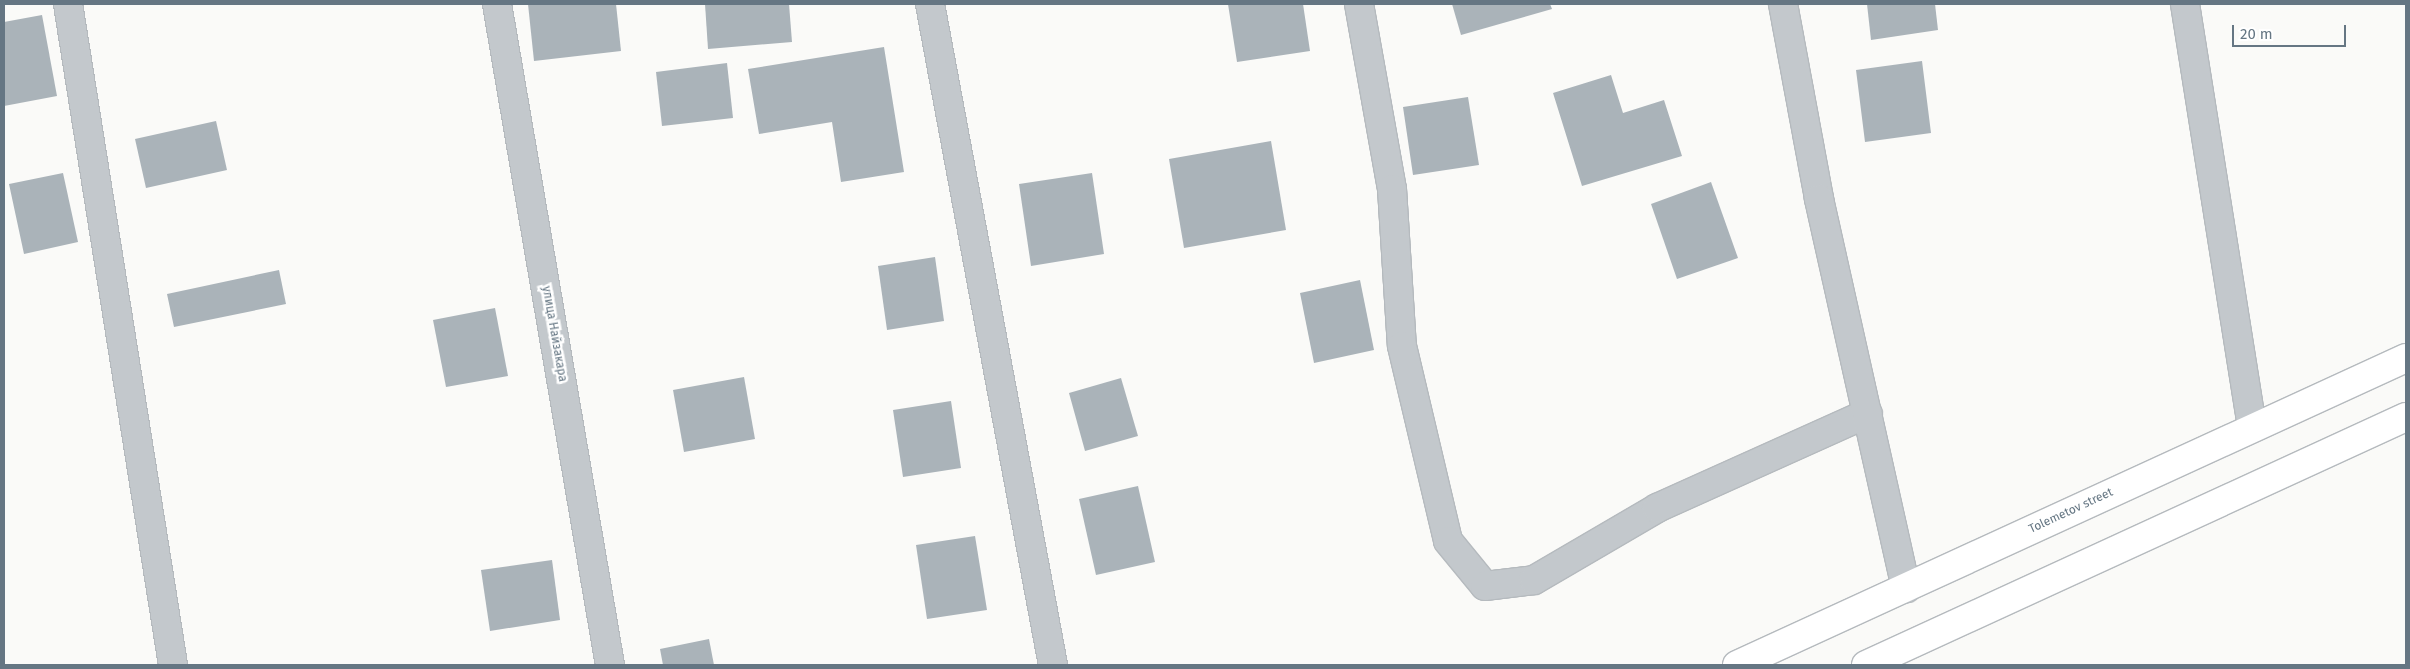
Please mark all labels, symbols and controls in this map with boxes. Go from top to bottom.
scale bar [2235,15,2349,47]
text: 20 m [2240,25,2273,43]
street label: улица Найзакара [538,285,570,383]
street label: Tolemetov street [2027,485,2115,537]

